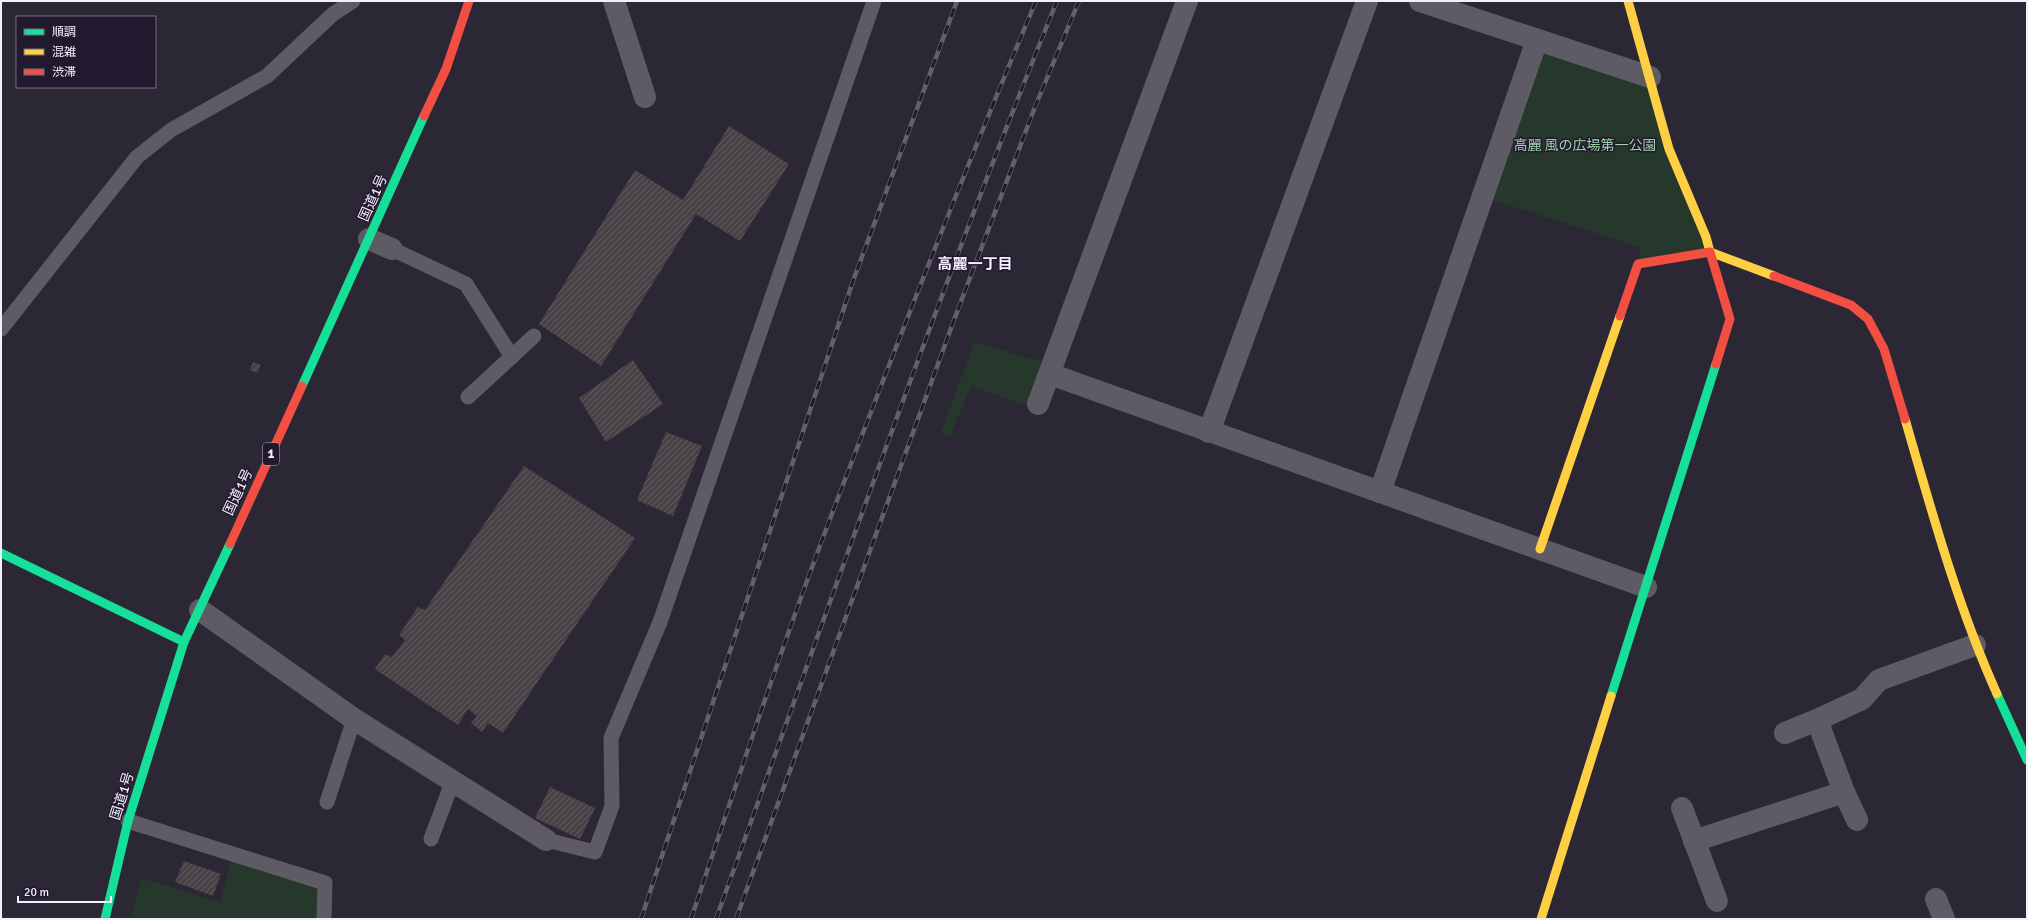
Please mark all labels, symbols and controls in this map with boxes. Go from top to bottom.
legend [16,16,156,88]
text: 順調 [52,25,76,40]
text: 混雑 [52,45,76,60]
text: 渋滞 [52,65,76,80]
park label: 高麗 風の広場第一公園 [1513,137,1657,154]
street label: 国道1号 [355,172,391,224]
district label: 高麗一丁目 [937,255,1013,273]
road number: 1 [263,443,279,465]
street label: 国道1号 [220,466,256,518]
street label: 国道1号 [107,770,137,822]
scale bar [18,878,111,904]
text: 20 m [24,885,49,900]

